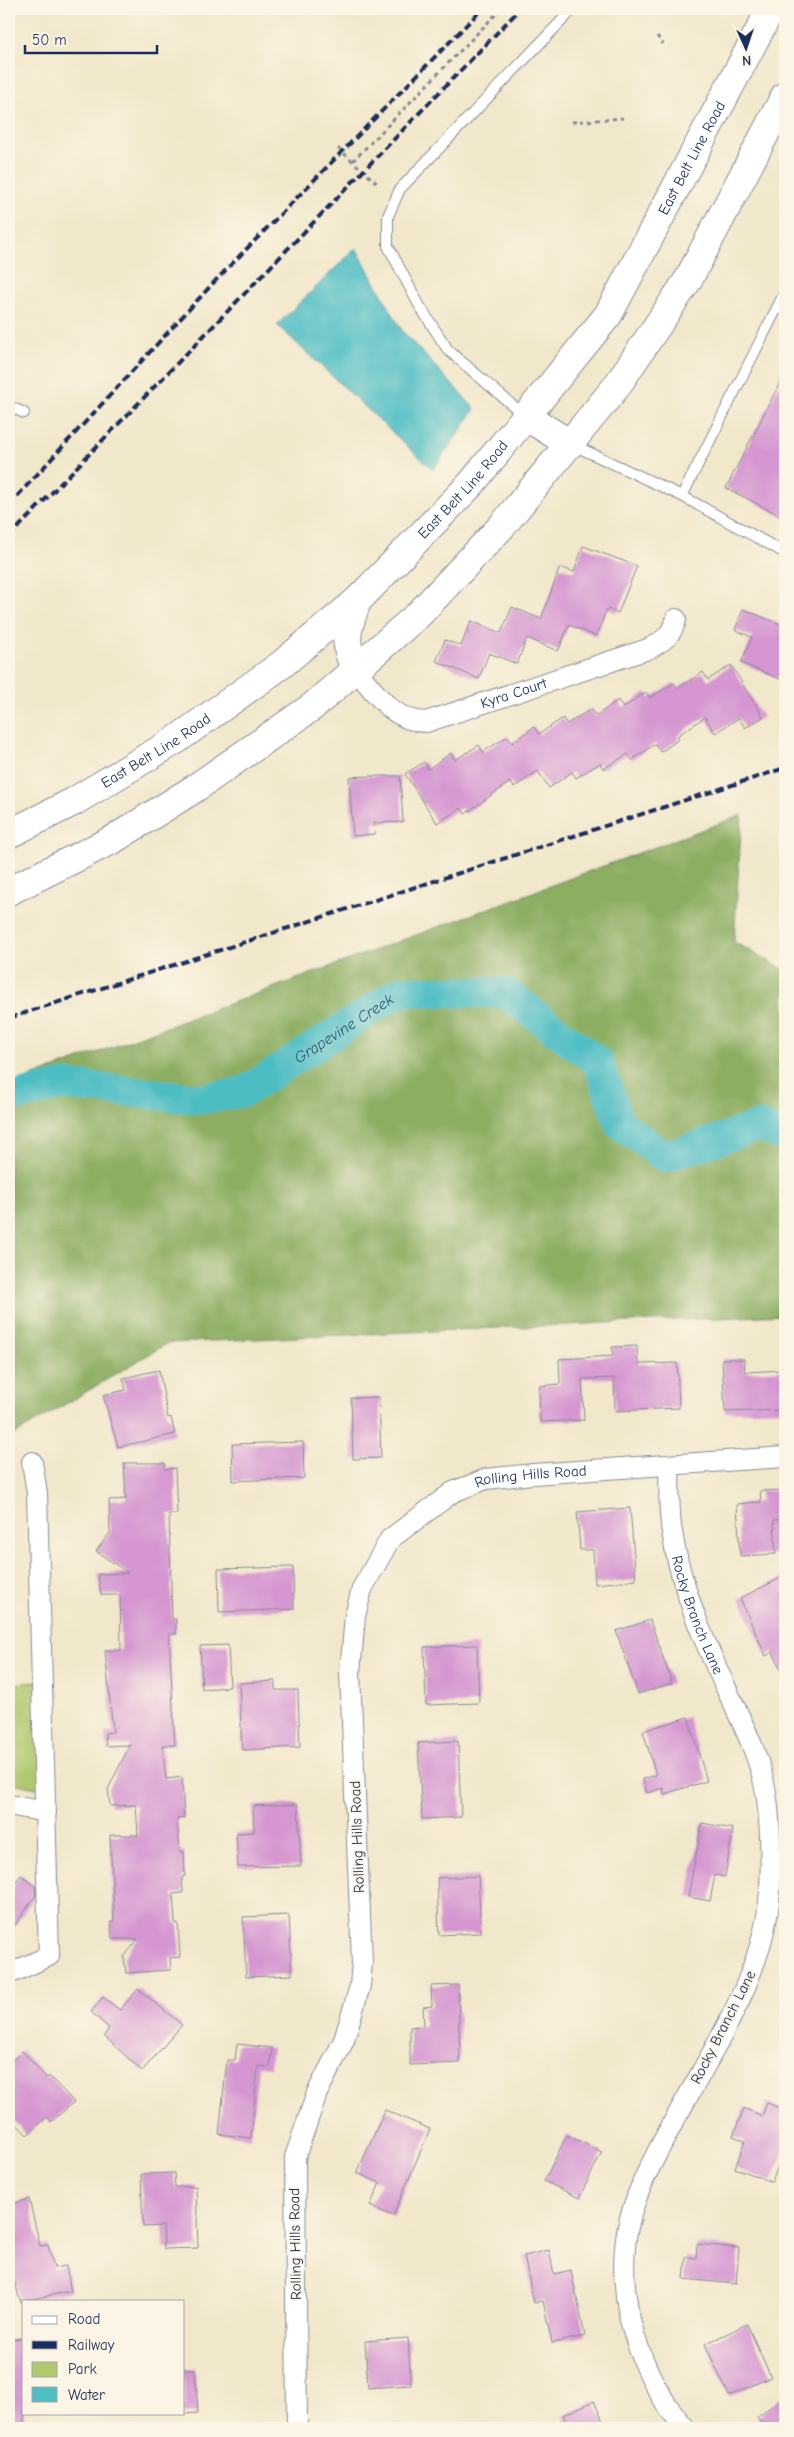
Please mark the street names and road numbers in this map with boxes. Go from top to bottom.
street label: East Belt Line Road [654,98,729,218]
street label: East Belt Line Road [414,437,512,542]
street label: Kyra Court [478,674,550,712]
street label: East Belt Line Road [98,709,214,792]
street label: Rolling Hills Road [472,1461,587,1492]
street label: Rocky Branch Lane [668,1554,728,1678]
street label: Rolling Hills Road [346,1781,368,1893]
street label: Rocky Branch Lane [687,1967,760,2087]
street label: Rolling Hills Road [285,2188,305,2300]

